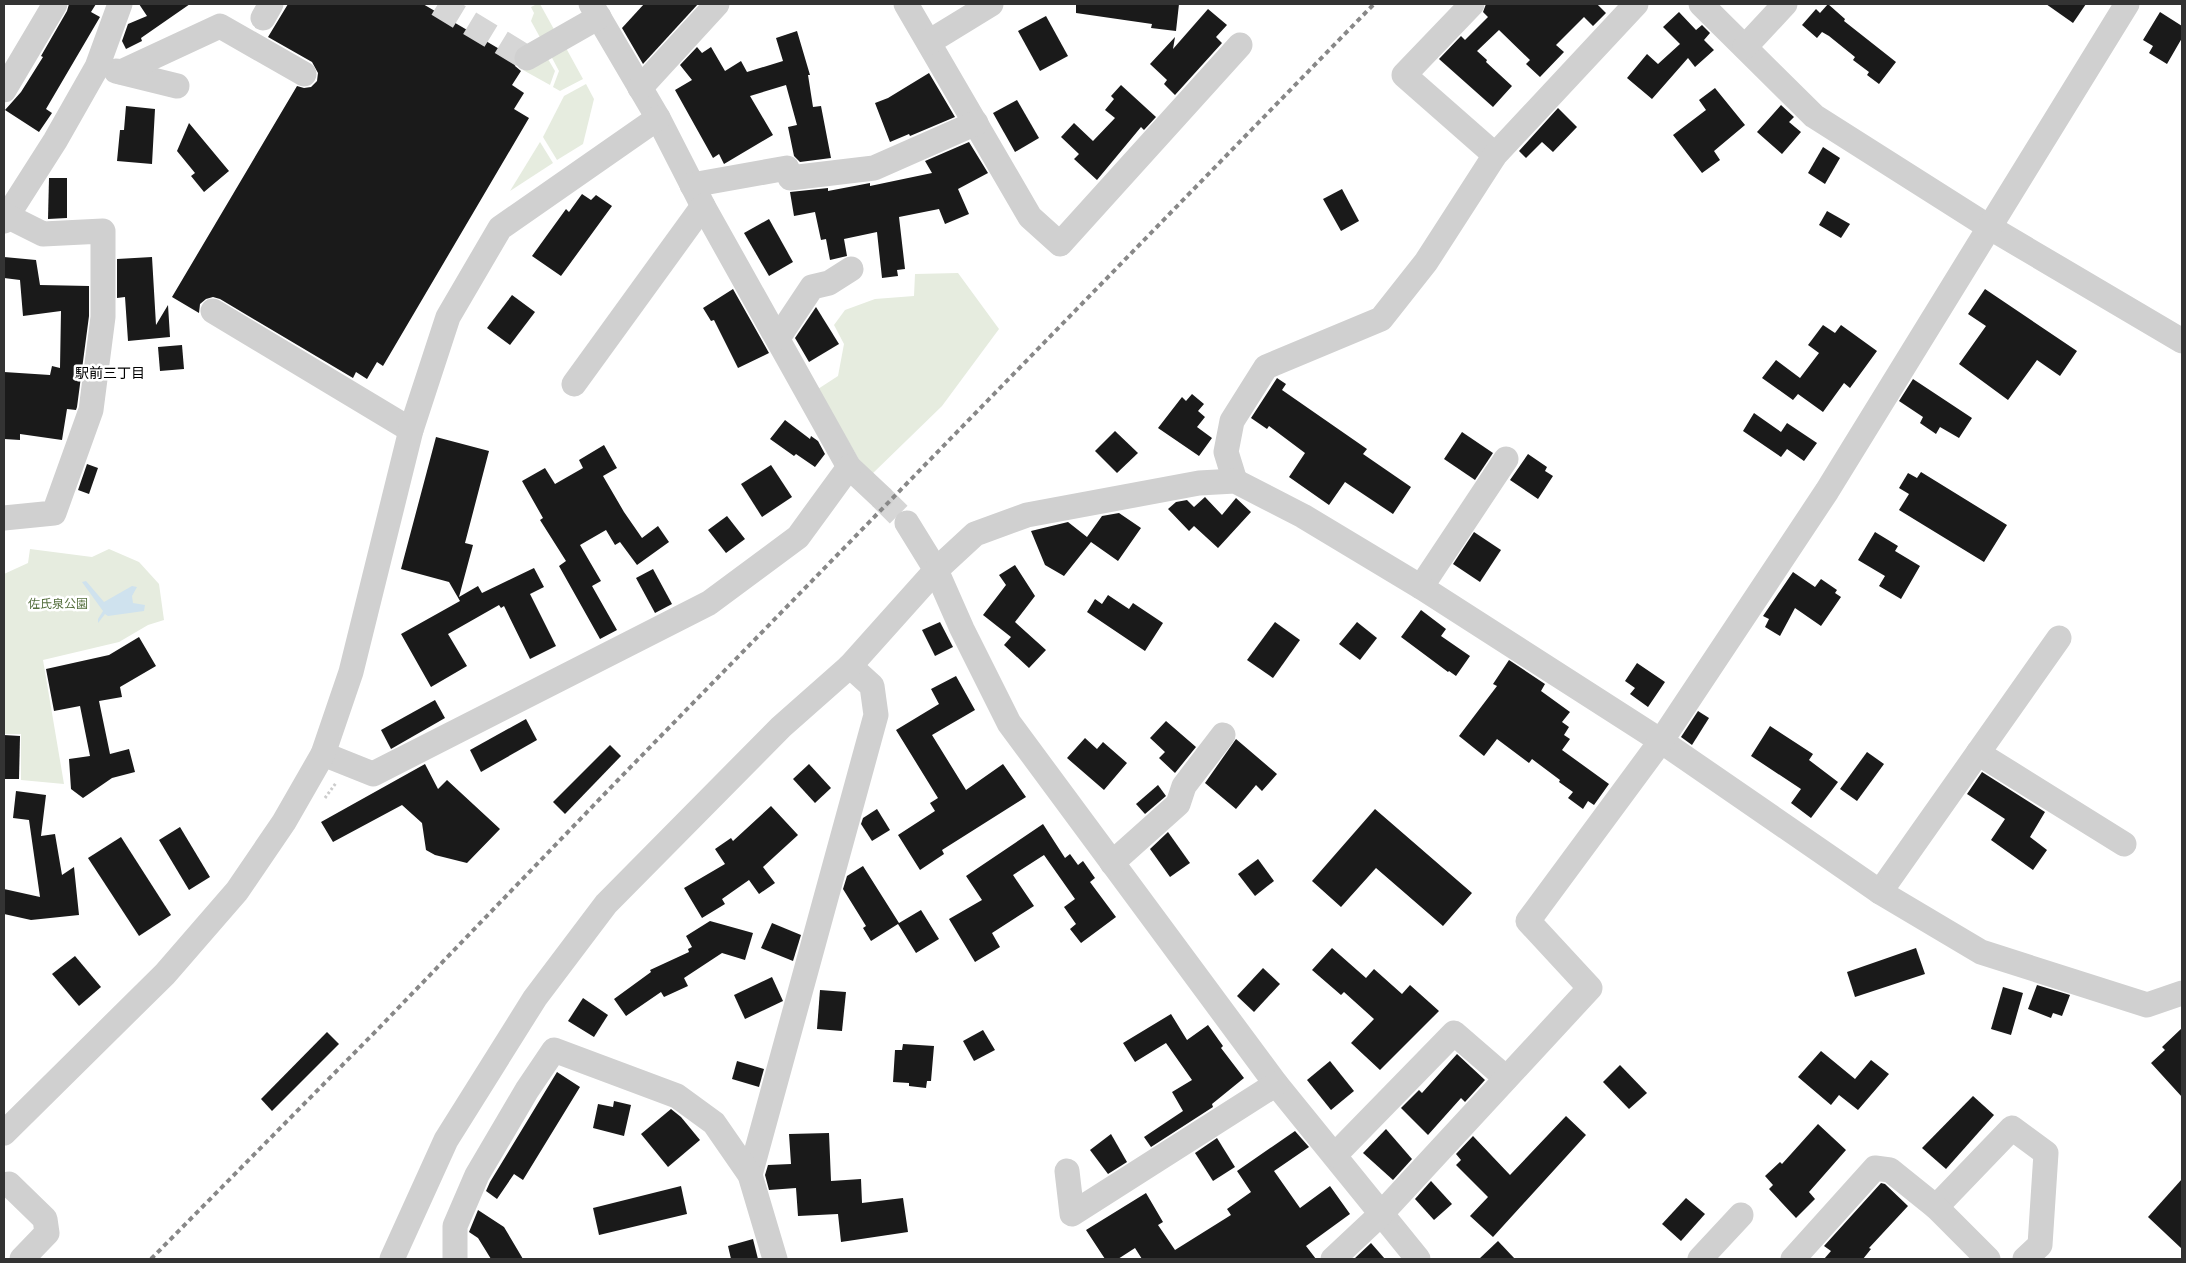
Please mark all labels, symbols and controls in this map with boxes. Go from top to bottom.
district label: 駅前三丁目 [75,364,145,384]
park label: 佐氏泉公園 [28,596,88,613]

